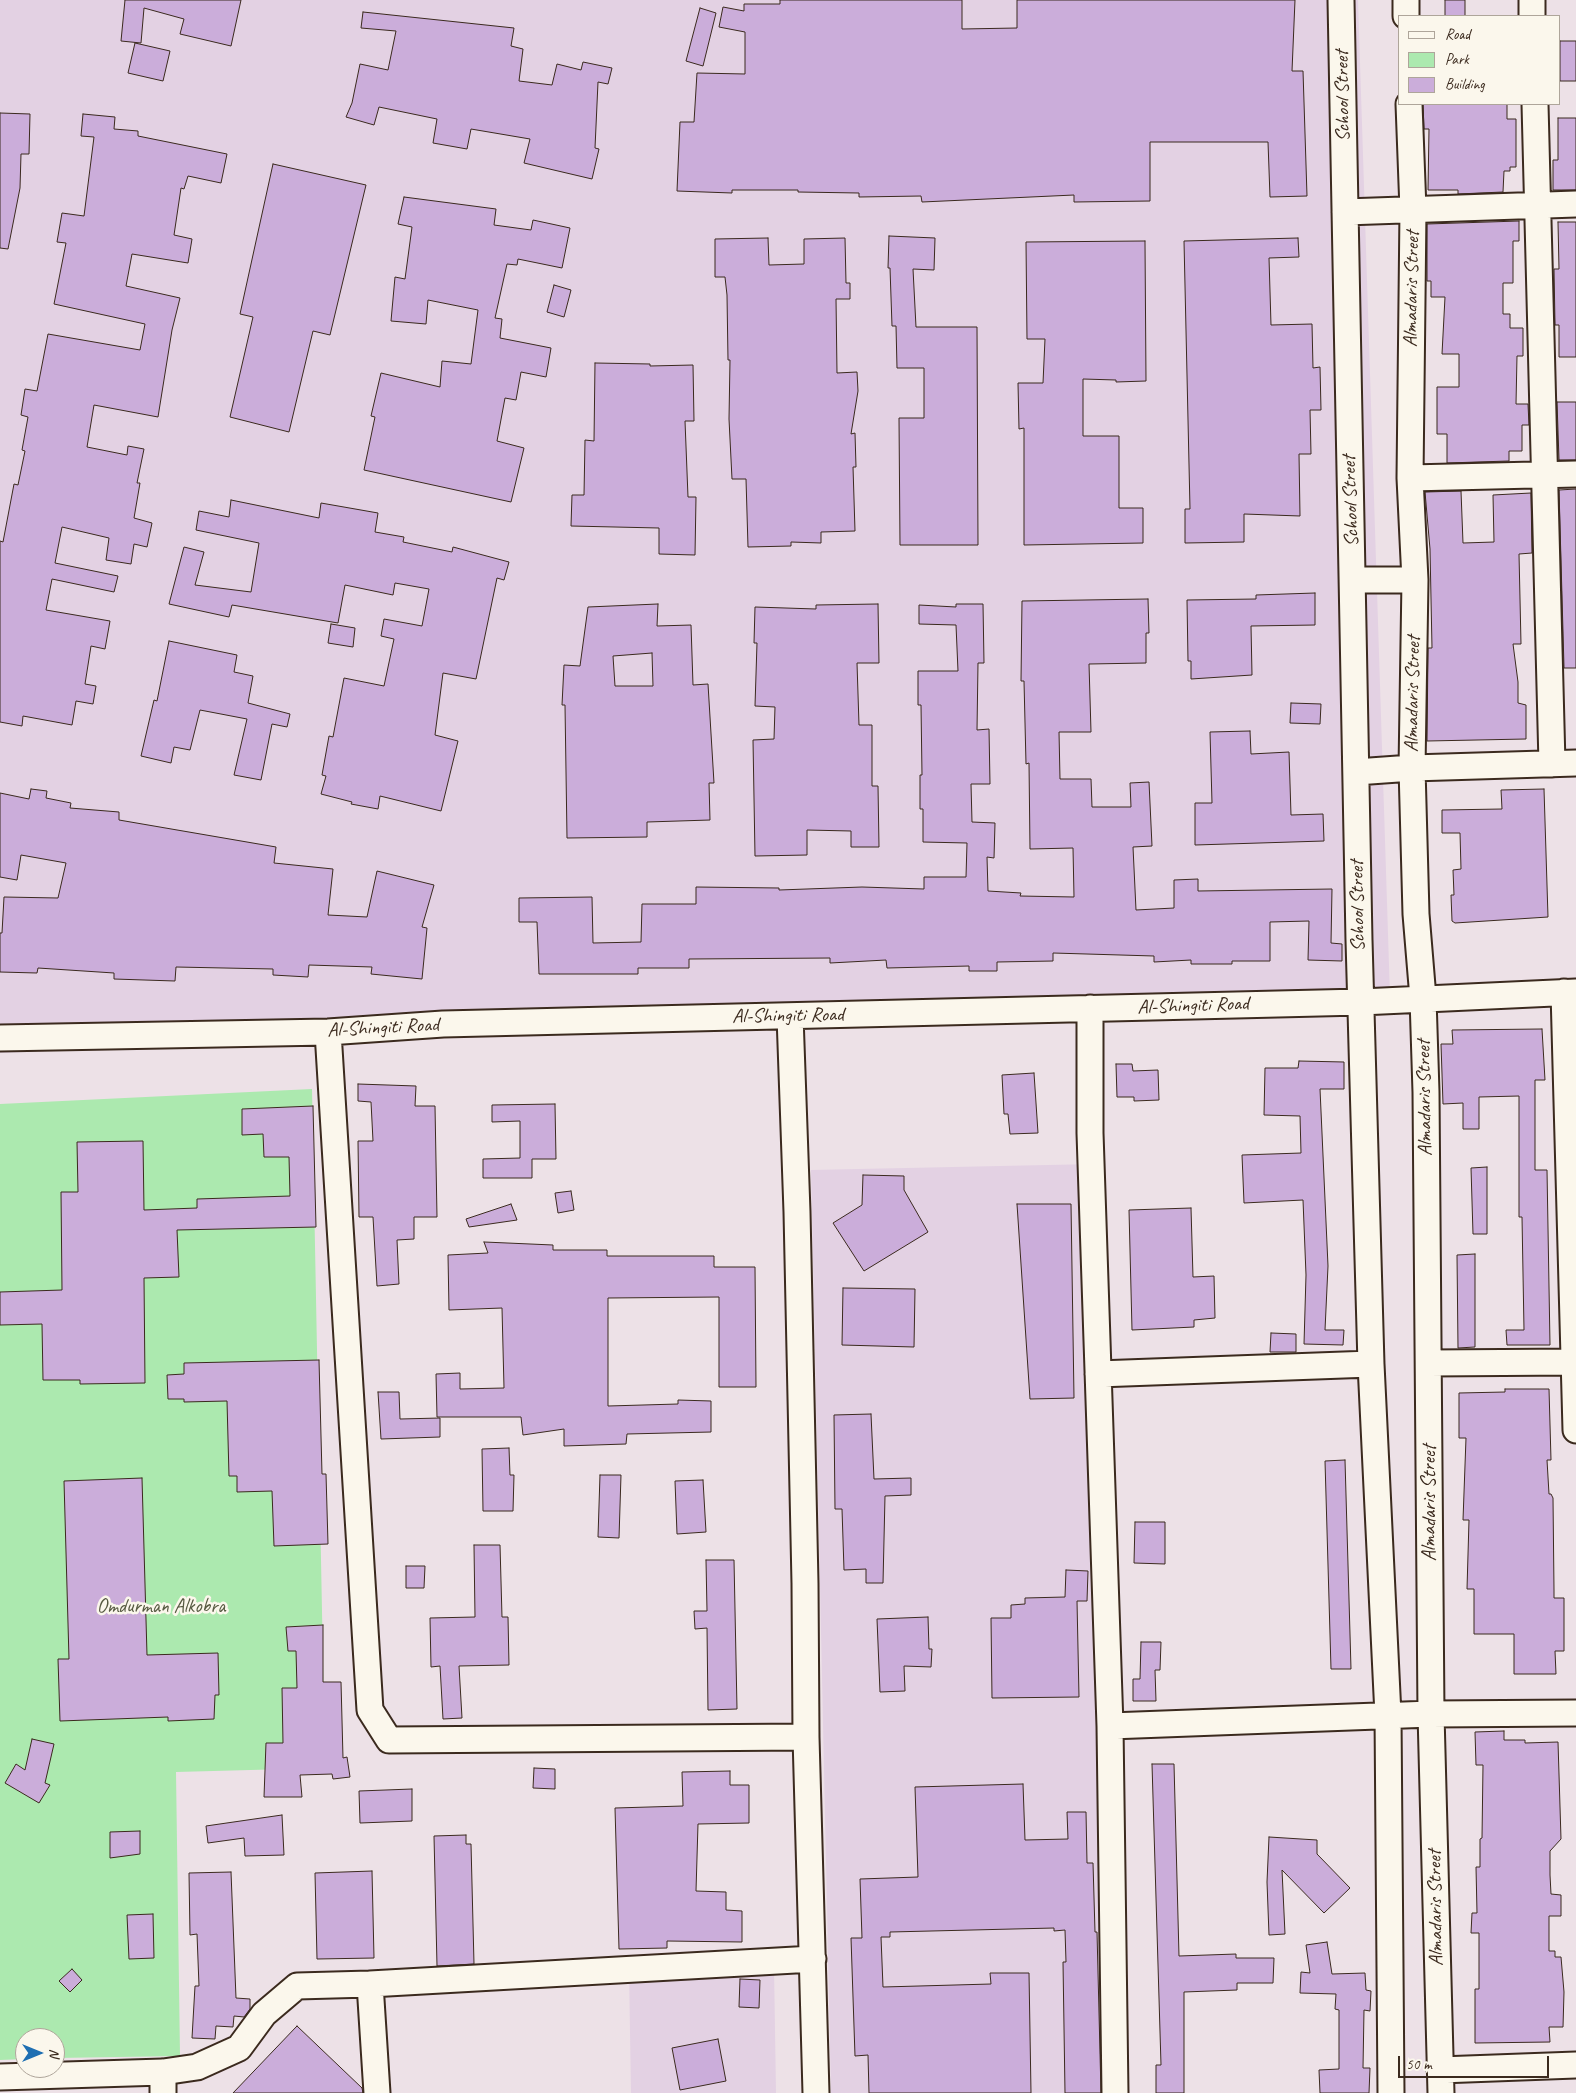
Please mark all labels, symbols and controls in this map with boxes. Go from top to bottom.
legend [1398,15,1561,105]
text: Road [1445,25,1470,44]
street label: School Street [1330,50,1356,142]
text: Park [1445,50,1469,69]
text: Building [1445,75,1484,94]
street label: Almadaris Street [1399,231,1425,347]
street label: School Street [1337,455,1365,547]
street label: Almadaris Street [1400,636,1426,752]
street label: School Street [1345,860,1371,952]
street label: Al-Shingiti Road [1137,992,1249,1020]
street label: Al-Shingiti Road [732,1003,844,1029]
street label: Al-Shingiti Road [327,1013,439,1043]
street label: Almadaris Street [1412,1040,1438,1156]
street label: Almadaris Street [1418,1445,1442,1561]
park label: Omdurman Alkobra [97,1595,225,1619]
street label: Almadaris Street [1423,1850,1449,1966]
north arrow [15,2028,65,2078]
scale bar [1401,2046,1552,2078]
text: N [46,2049,63,2057]
text: 50 m [1406,2055,1432,2074]

